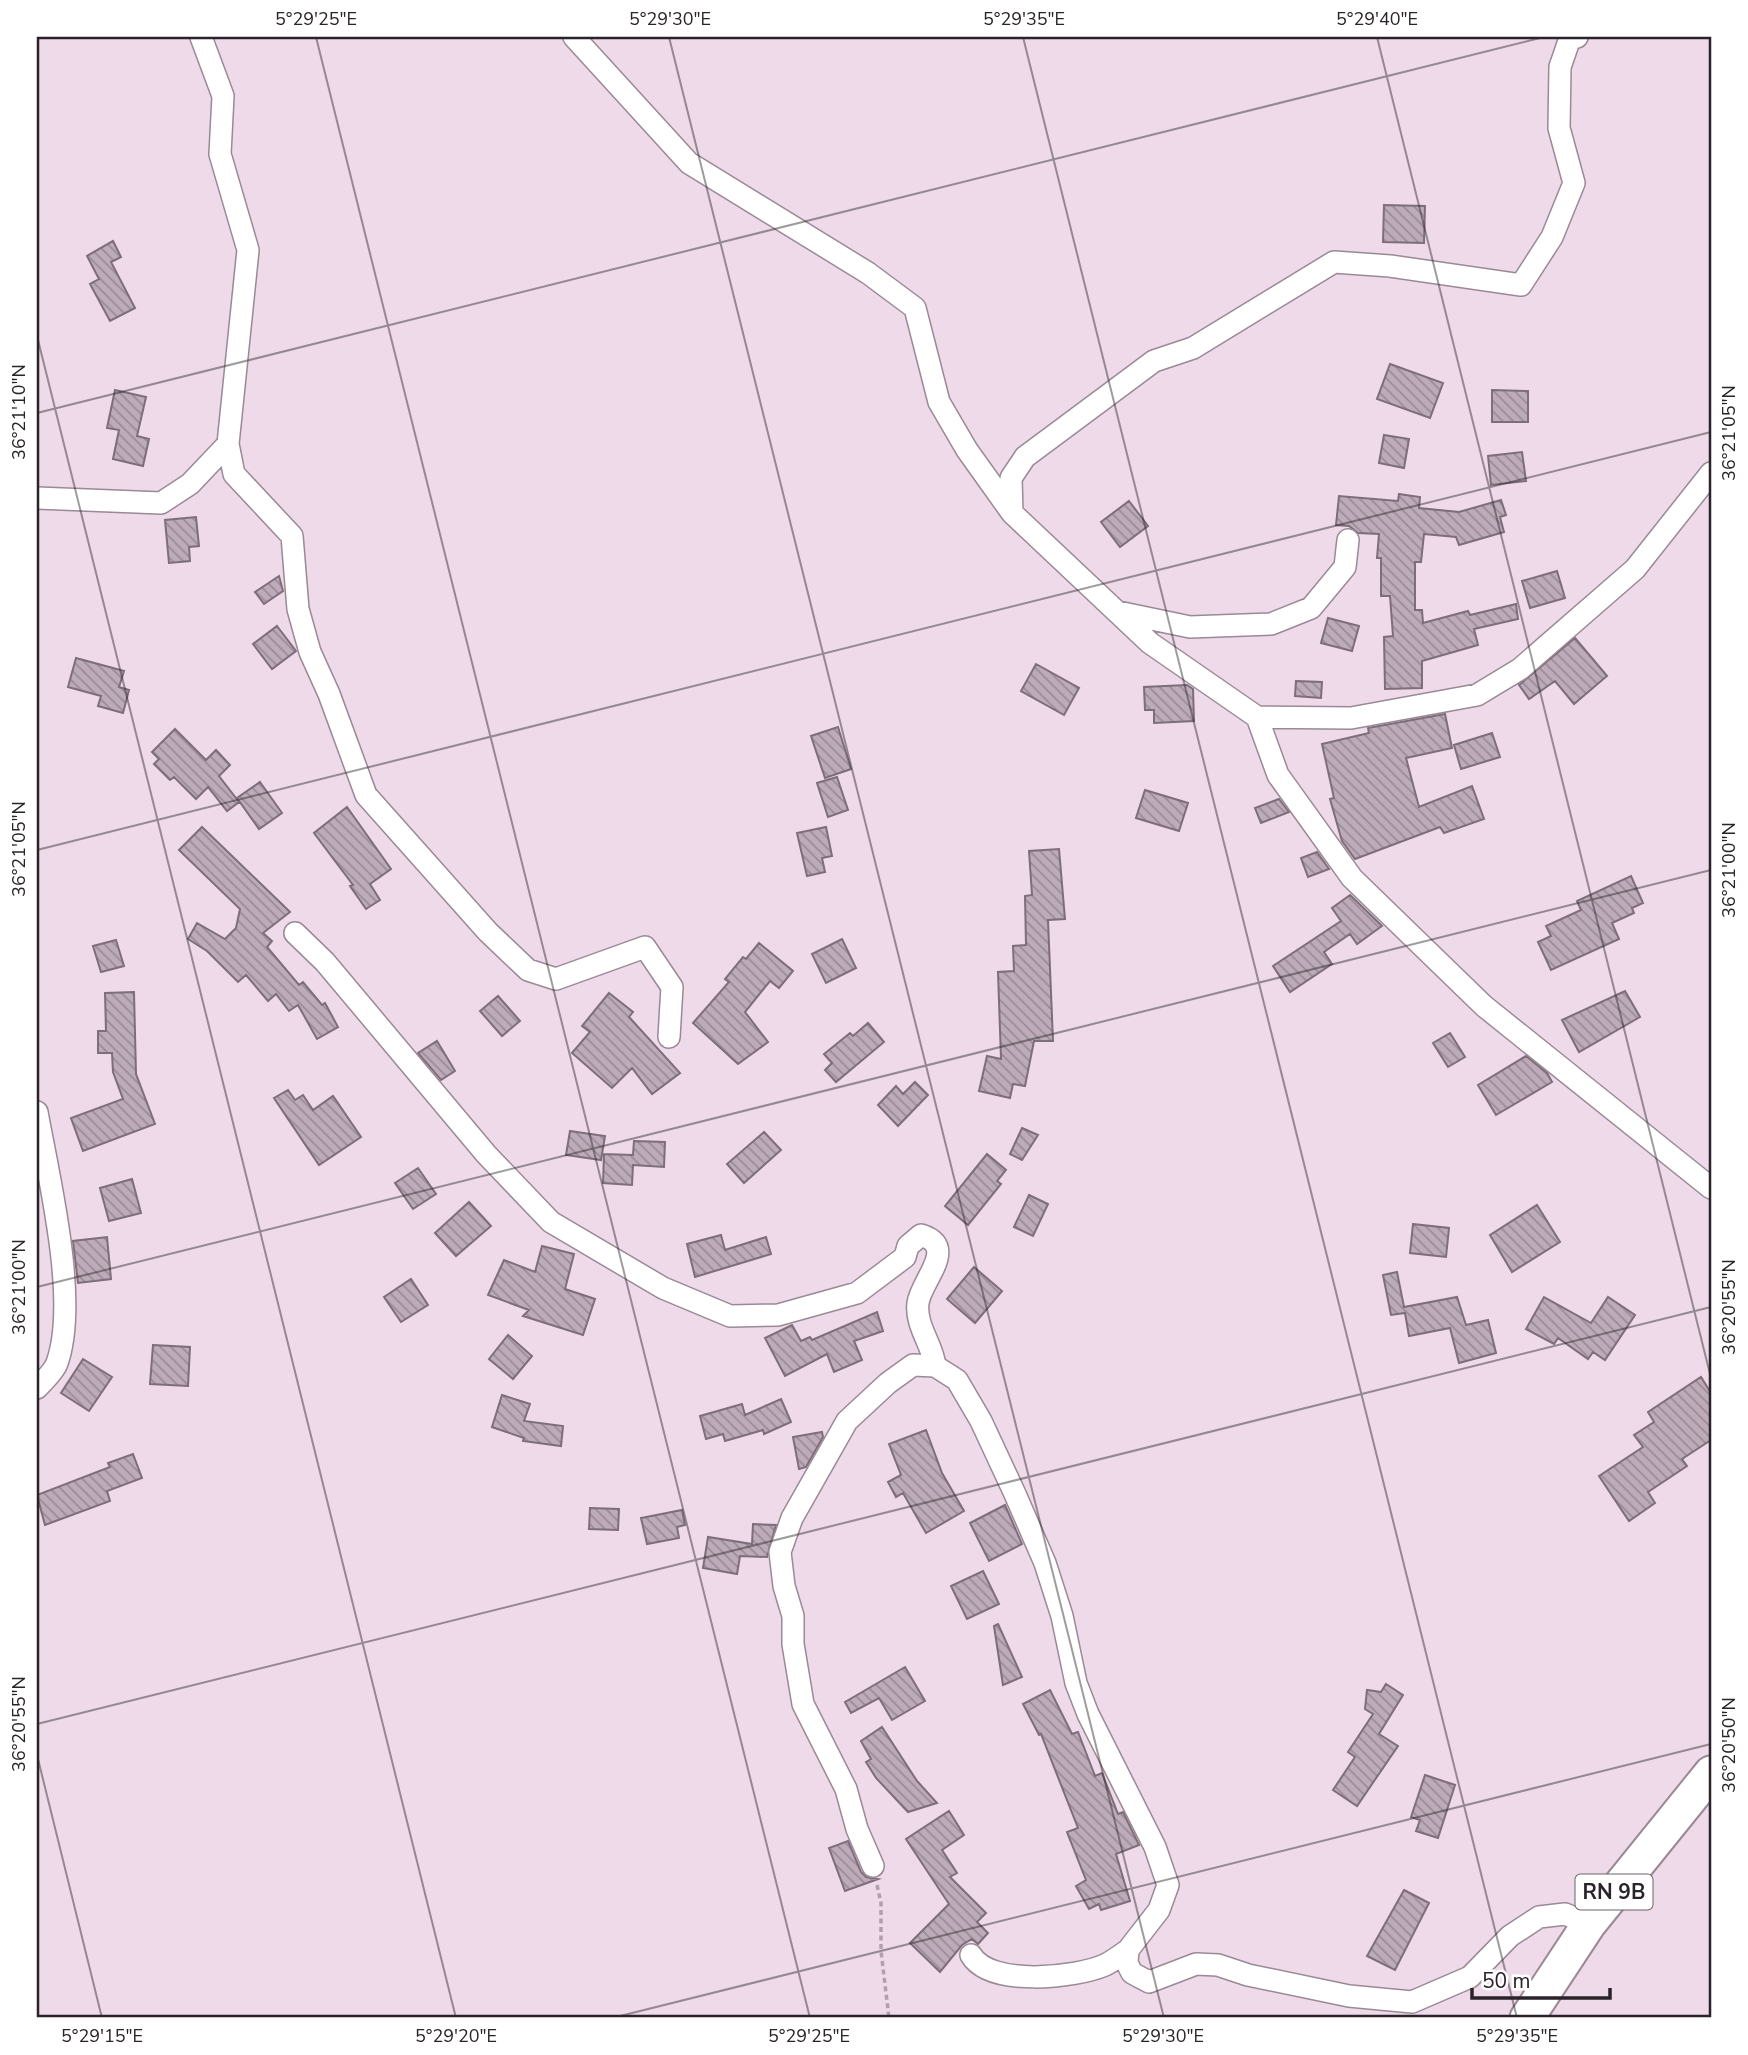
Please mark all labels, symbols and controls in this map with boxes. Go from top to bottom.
text: 5°29'25"E [275,7,357,31]
text: 5°29'30"E [629,7,711,31]
text: 5°29'35"E [983,7,1065,31]
text: 5°29'40"E [1336,7,1418,31]
text: 36°21'10"N [7,364,31,460]
text: 36°21'05"N [1717,385,1741,481]
text: 36°21'05"N [7,801,31,897]
text: 36°21'00"N [1717,822,1741,918]
text: 36°21'00"N [7,1239,31,1335]
text: 36°20'55"N [1717,1259,1741,1355]
text: 36°20'55"N [7,1676,31,1772]
text: 36°20'50"N [1717,1697,1741,1793]
road number: RN 9B [1576,1874,1652,1910]
scale bar [1472,1957,1610,2001]
text: 50 m [1482,1967,1531,1995]
text: 5°29'15"E [61,2024,143,2048]
text: 5°29'20"E [415,2024,497,2048]
text: 5°29'25"E [768,2024,850,2048]
text: 5°29'30"E [1122,2024,1204,2048]
text: 5°29'35"E [1476,2024,1558,2048]

